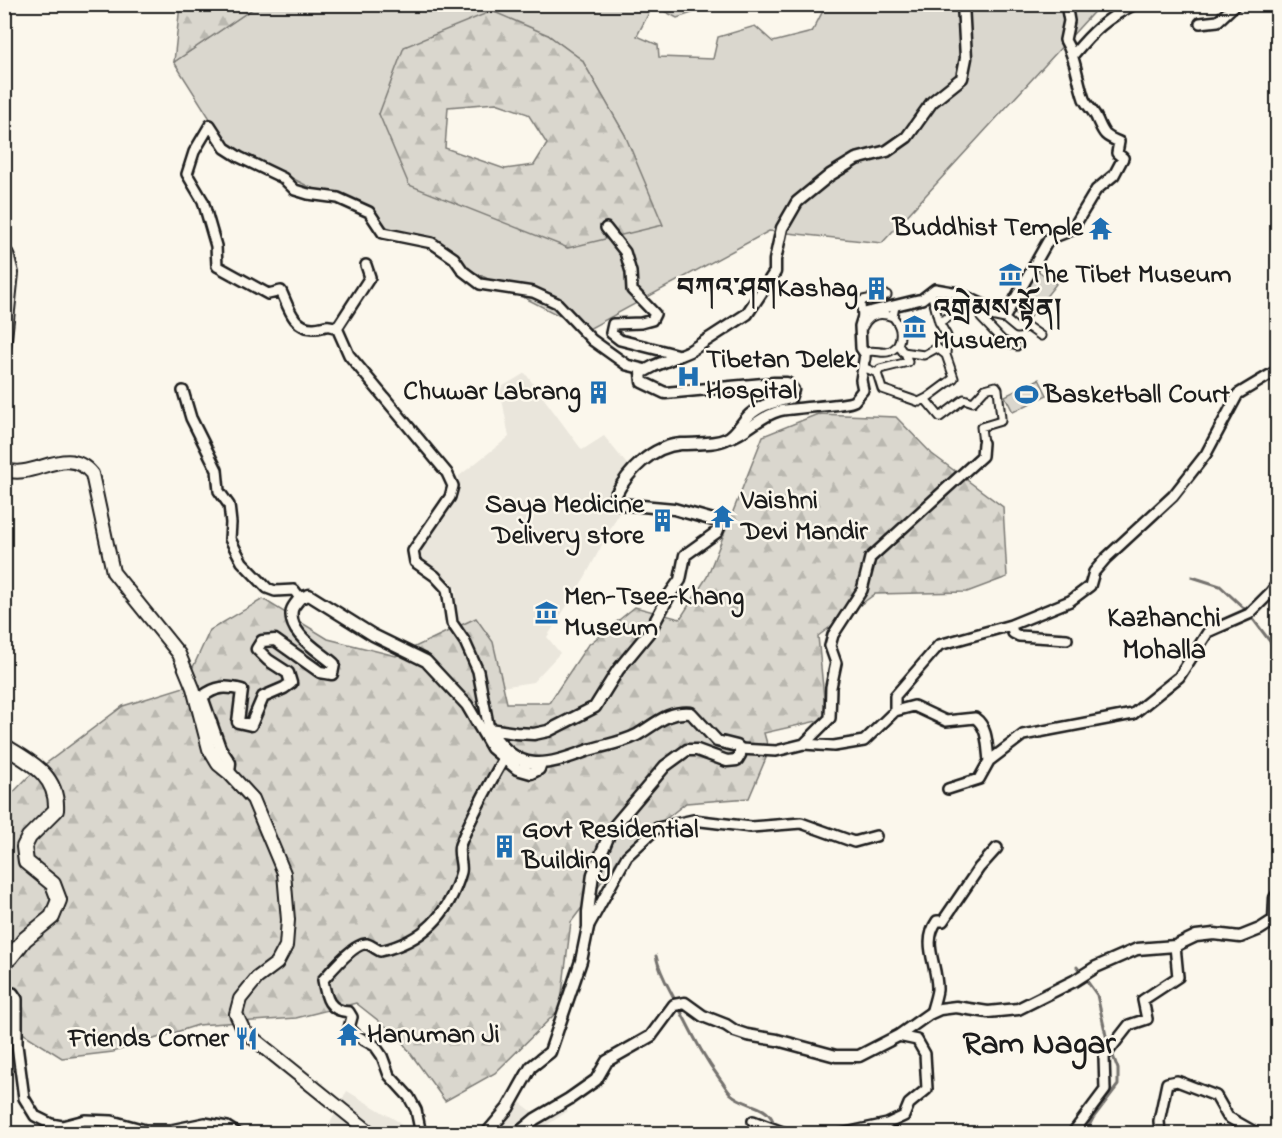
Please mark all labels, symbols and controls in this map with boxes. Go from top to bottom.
place label: Buddhist Temple [891,209,1084,248]
temple icon: Buddhist Temple [1088,215,1114,241]
place label: The Tibet Museum [1028,256,1232,295]
museum icon: The Tibet Museum [997,262,1023,288]
place label: བཀའ་ཤགKashag [677,270,858,310]
building icon: བཀའ་ཤགKashag [863,276,889,302]
place label: འགྲེམས་སྟོན། Musuem [933,286,1062,361]
museum icon: འགྲེམས་སྟོན། Musuem [902,313,928,339]
place label: Tibetan Delek Hospital [706,341,858,411]
hospital icon: Tibetan Delek Hospital [675,363,701,389]
place label: Chuwar Labrang [403,373,581,413]
place label: Basketball Court [1042,376,1231,415]
building icon: Chuwar Labrang [586,379,612,405]
sports icon: Basketball Court [1013,382,1039,408]
place label: Vaishni Devi Mandir [739,482,868,552]
place label: Saya Medicine Delivery store [485,486,645,556]
temple icon: Vaishni Devi Mandir [710,504,736,530]
building icon: Saya Medicine Delivery store [649,508,675,534]
place label: Men-Tsee-Khang Museum [564,578,744,648]
district label: Kazhanchi Mohalla [1107,599,1221,672]
museum icon: Men-Tsee-Khang Museum [533,600,559,626]
place label: Govt Residential Building [520,811,698,882]
building icon: Govt Residential Building [491,833,517,859]
place label: Hanuman Ji [367,1016,500,1055]
place label: Friends Corner [66,1020,230,1059]
district label: Ram Nagar [963,1021,1116,1070]
temple icon: Hanuman Ji [336,1022,362,1048]
restaurant icon: Friends Corner [234,1026,260,1052]

